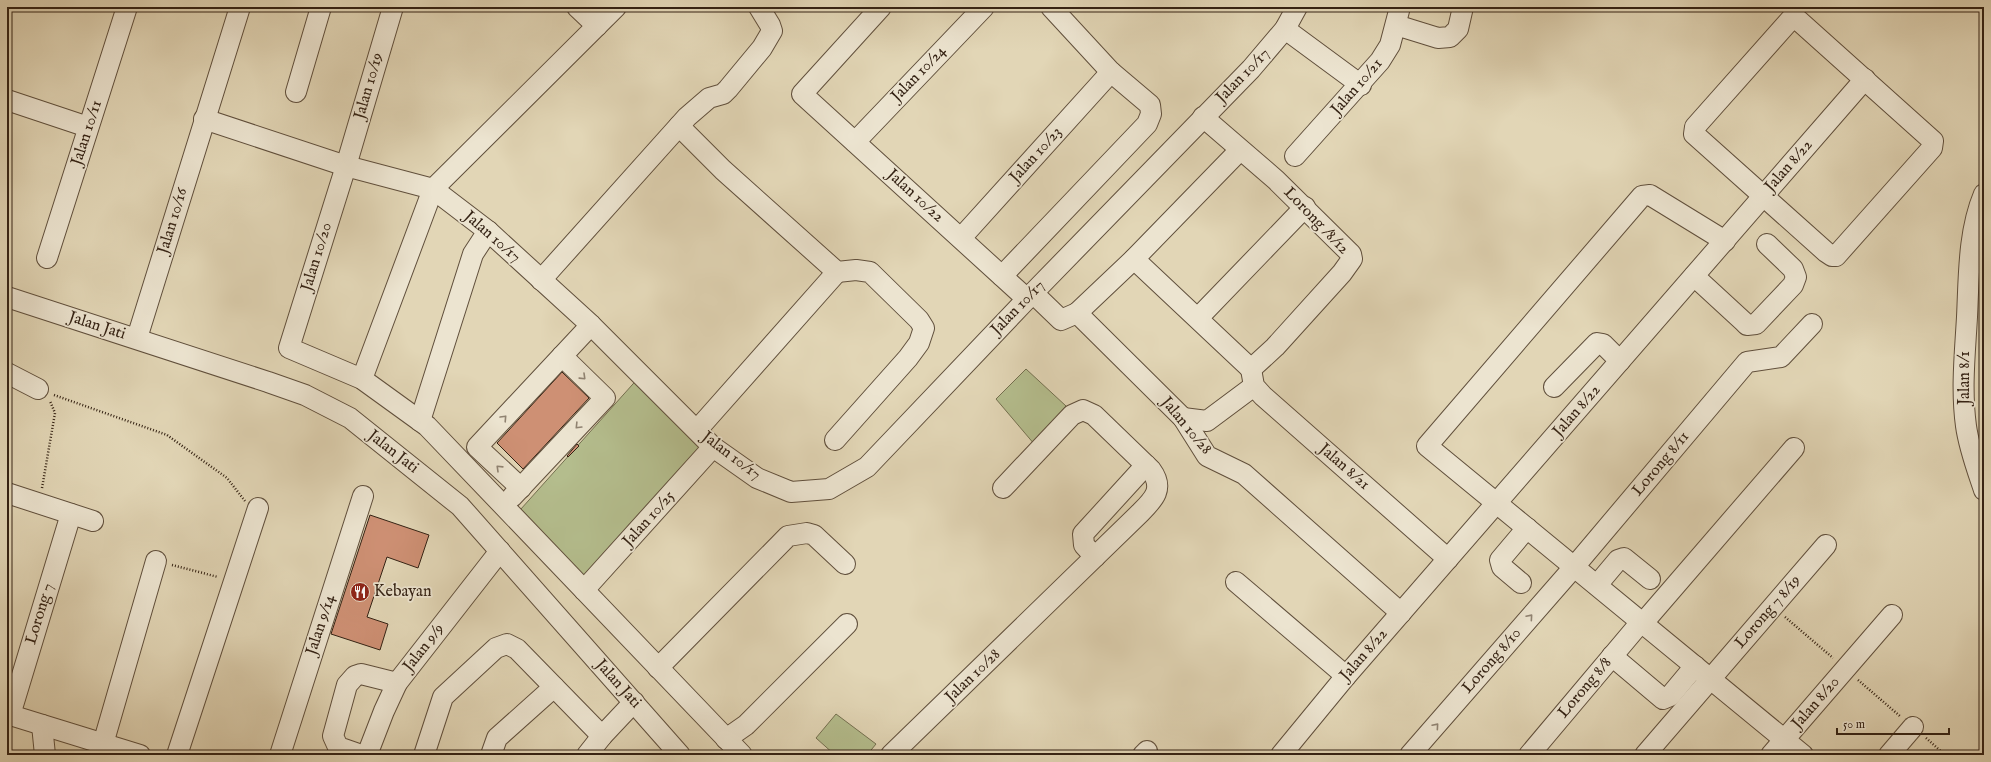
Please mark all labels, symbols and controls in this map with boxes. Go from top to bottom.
street label: Jalan 10/24 [886,41,951,108]
street label: Jalan 10/17 [1210,44,1274,109]
street label: Jalan 10/19 [349,50,388,124]
street label: Jalan 10/21 [1326,54,1387,121]
street label: Jalan 10/11 [66,98,107,170]
street label: Jalan 10/23 [1004,123,1066,189]
street label: Jalan 8/22 [1759,136,1817,198]
street label: Jalan 10/22 [881,164,948,227]
street label: Lorong /8/12 [1279,183,1353,259]
street label: Jalan 10/16 [153,185,193,258]
street label: Jalan 10/17 [458,206,525,267]
street label: Jalan 10/20 [297,220,337,296]
street label: Jalan 10/17 [985,276,1049,341]
street label: Jalan Jati [64,307,128,345]
street label: Jalan 8/1 [1955,351,1975,407]
one-way arrow [578,373,586,380]
street label: Jalan 8/22 [1547,381,1605,443]
street label: Jalan 10/28 [1155,392,1216,459]
one-way arrow [499,416,506,423]
one-way arrow [576,422,583,429]
street label: Jalan Jati [362,425,422,478]
street label: Jalan 10/17 [696,426,765,485]
street label: Lorong 8/11 [1628,427,1694,501]
street label: Jalan 8/21 [1313,438,1374,495]
one-way arrow [496,465,504,473]
street label: Jalan 10/25 [617,487,680,553]
street label: Lorong 7 8/19 [1731,571,1805,653]
street label: Lorong 7 [21,581,59,647]
restaurant icon: Kebayan [349,581,371,603]
place label: Kebayan [374,582,432,602]
street label: Jalan 9/14 [301,592,340,660]
one-way arrow [1526,614,1533,622]
street label: Jalan 9/9 [398,620,449,678]
street label: Lorong 8/10 [1458,624,1526,698]
street label: Jalan 8/22 [1334,625,1392,687]
street label: Jalan 10/28 [940,645,1005,709]
street label: Lorong 8/8 [1554,653,1616,723]
street label: Jalan Jati [589,654,645,713]
street label: Jalan 8/20 [1786,672,1844,735]
scale bar [1837,710,1949,736]
text: 50 m [1843,717,1865,732]
one-way arrow [1431,723,1438,730]

